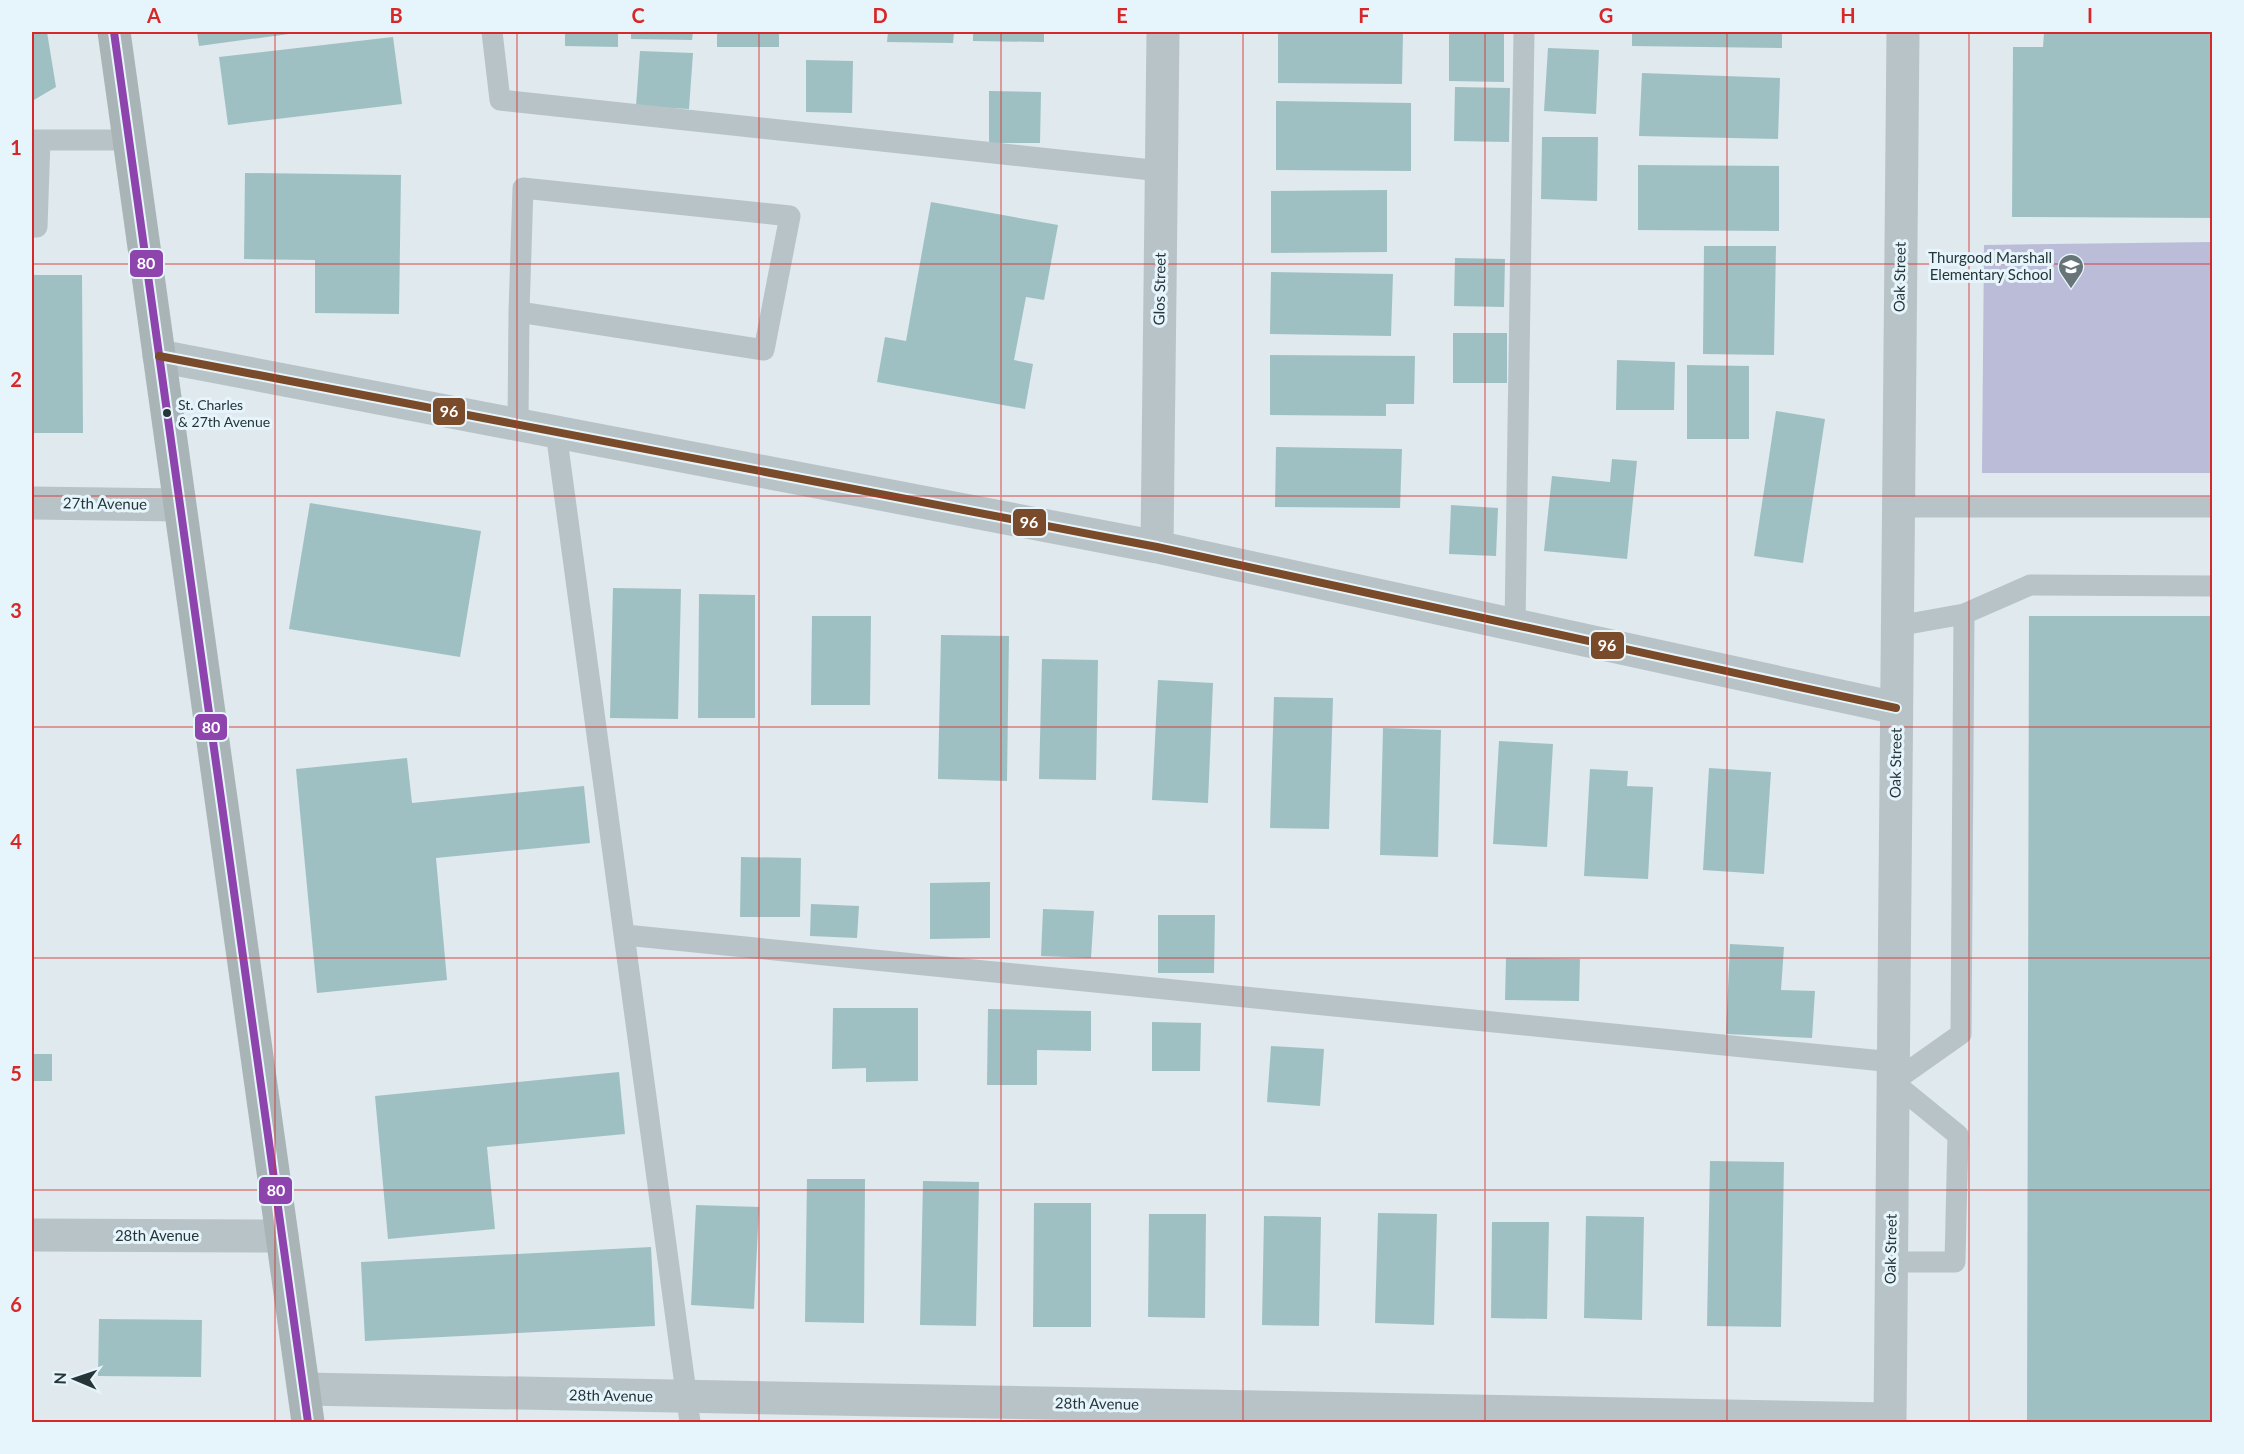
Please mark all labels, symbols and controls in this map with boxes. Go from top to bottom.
text: A [146,3,161,27]
text: B [389,3,403,27]
text: C [631,3,645,27]
text: D [872,3,888,27]
text: E [1116,3,1128,27]
text: F [1358,3,1370,27]
text: G [1599,3,1613,27]
text: H [1840,3,1856,27]
text: I [2087,3,2093,27]
text: 1 [10,135,22,159]
street label: Oak Street [1889,241,1909,312]
place label: Thurgood Marshall Elementary School [1928,248,2052,283]
line badge: 80 [129,249,164,278]
street label: Glos Street [1149,252,1169,326]
school or university icon: Thurgood Marshall Elementary School [2056,252,2086,290]
text: 80 [137,253,155,272]
text: 2 [10,367,22,391]
place label: St. Charles & 27th Avenue [178,396,270,430]
line badge: 96 [432,397,466,426]
text: 96 [440,401,458,420]
marker: St. Charles & 27th Avenue [161,407,173,419]
street label: 27th Avenue [63,493,147,513]
line badge: 96 [1012,508,1047,537]
text: 96 [1020,512,1038,531]
text: 3 [10,598,22,622]
line badge: 96 [1590,631,1625,660]
text: 96 [1598,635,1616,654]
line badge: 80 [194,713,228,741]
text: 80 [202,717,220,736]
street label: Oak Street [1885,727,1905,798]
text: 4 [10,829,22,853]
text: 5 [10,1061,22,1085]
line badge: 80 [258,1176,293,1205]
text: 80 [267,1180,285,1199]
street label: Oak Street [1880,1213,1900,1284]
street label: 28th Avenue [115,1226,199,1244]
text: 6 [10,1292,22,1316]
north arrow [45,1349,105,1409]
text: N [50,1372,69,1385]
street label: 28th Avenue [569,1385,653,1405]
street label: 28th Avenue [1055,1393,1139,1413]

